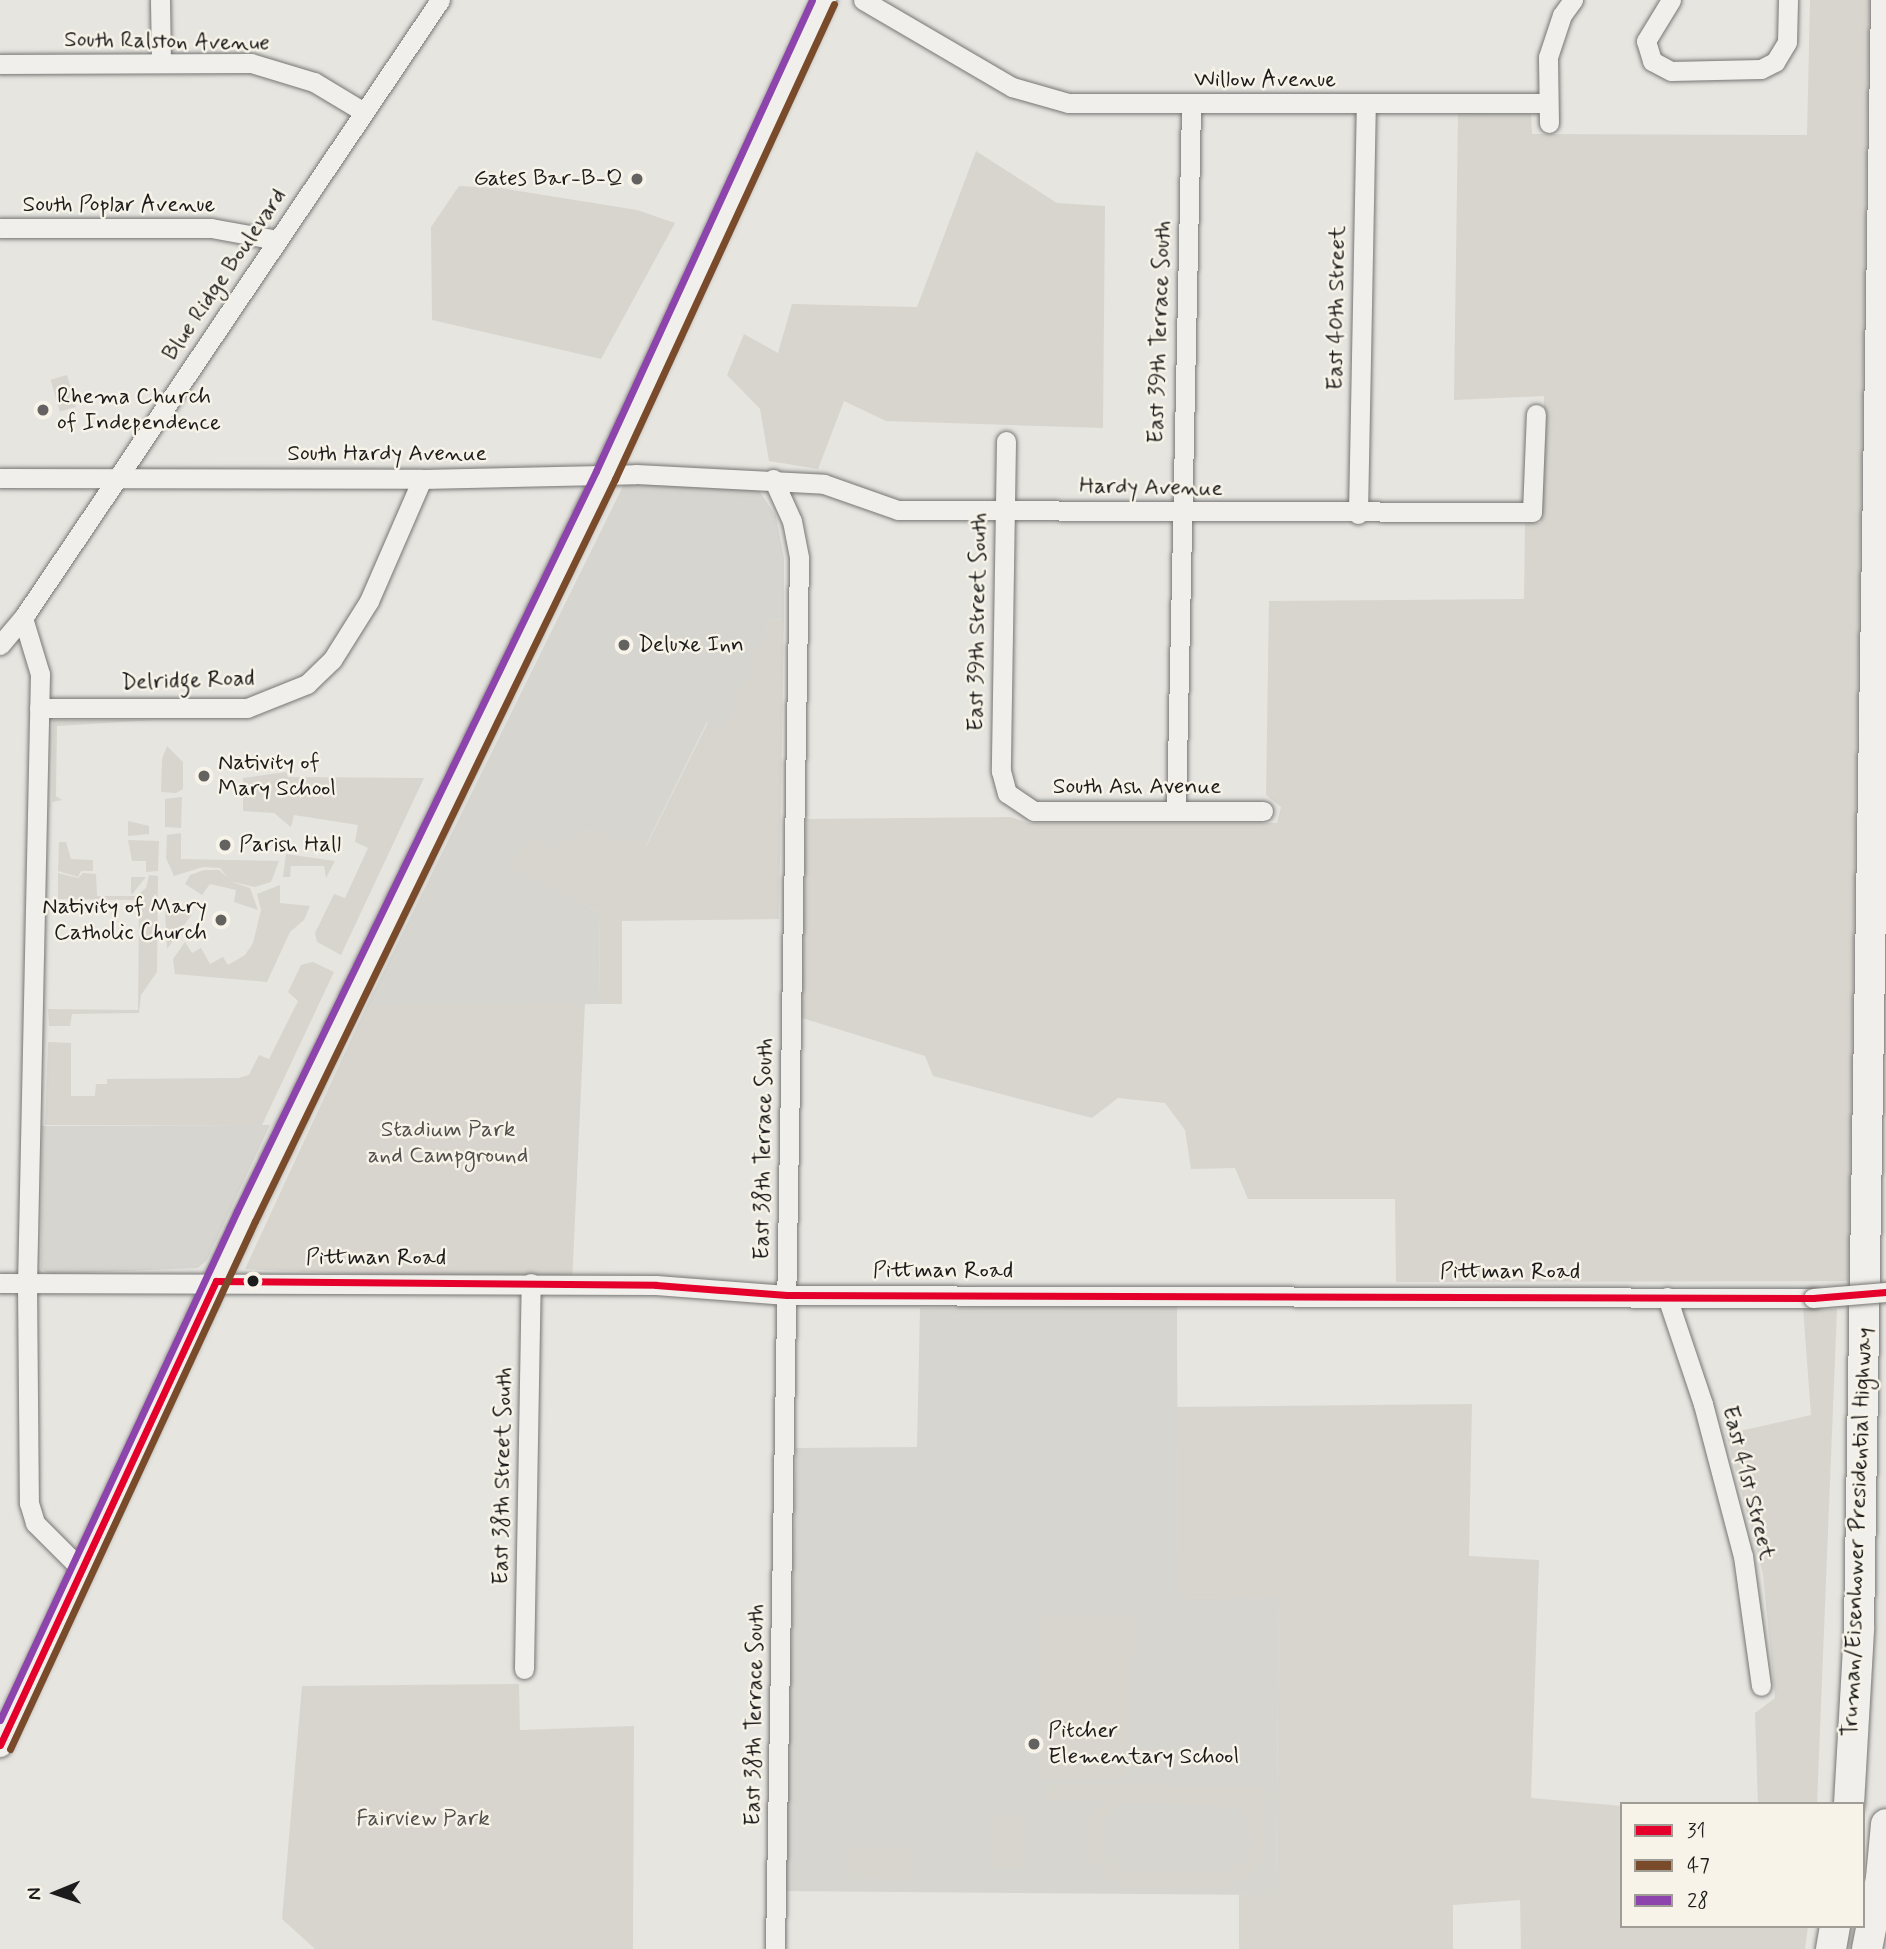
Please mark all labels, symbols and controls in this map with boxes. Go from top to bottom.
street label: South Ralston Avenue [66,26,268,58]
street label: Willow Avenue [1195,66,1335,94]
place label: Gates Bar-B-Q [476,165,623,193]
marker: Gates Bar-B-Q [629,171,645,187]
street label: Blue Ridge Boulevard [158,186,292,364]
street label: South Poplar Avenue [24,191,214,219]
street label: East 39th Terrace South [1142,220,1178,444]
street label: East 40th Street [1322,225,1352,391]
place label: Rhema Church of Independence [57,383,220,437]
marker: Rhema Church of Independence [35,402,51,418]
street label: South Hardy Avenue [290,440,484,468]
street label: Hardy Avenue [1082,473,1220,503]
street label: East 39th Street South [962,513,994,731]
place label: Deluxe Inn [638,631,744,659]
marker: Deluxe Inn [616,637,632,653]
street label: Delridge Road [122,665,254,697]
place label: Nativity of Mary School [218,749,336,803]
marker: Nativity of Mary School [196,768,212,784]
street label: South Ash Avenue [1053,773,1221,801]
place label: Parish Hall [239,831,341,859]
marker: Parish Hall [217,837,233,853]
place label: Nativity of Mary Catholic Church [47,893,207,947]
marker: Nativity of Mary Catholic Church [213,912,229,928]
street label: East 38th Terrace South [748,1037,780,1261]
park label: Stadium Park and Campground [367,1116,529,1170]
street label: Pittman Road [307,1244,445,1272]
street label: Pittman Road [874,1257,1012,1285]
street label: Pittman Road [1441,1258,1579,1286]
unlabelled marker [246,1274,260,1288]
street label: Truman/Eisenhower Presidential Highway [1837,1329,1879,1735]
street label: East 38th Street South [487,1367,519,1585]
street label: East 41st Street [1715,1403,1781,1563]
street label: East 38th Terrace South [739,1603,771,1827]
place label: Pitcher Elementary School [1048,1717,1239,1771]
marker: Pitcher Elementary School [1026,1736,1042,1752]
legend [1620,1802,1865,1928]
park label: Fairview Park [357,1805,489,1833]
text: 31 [1687,1817,1706,1845]
text: 47 [1687,1852,1710,1880]
north arrow [21,1858,91,1928]
text: N [22,1887,47,1901]
text: 28 [1687,1887,1709,1915]

